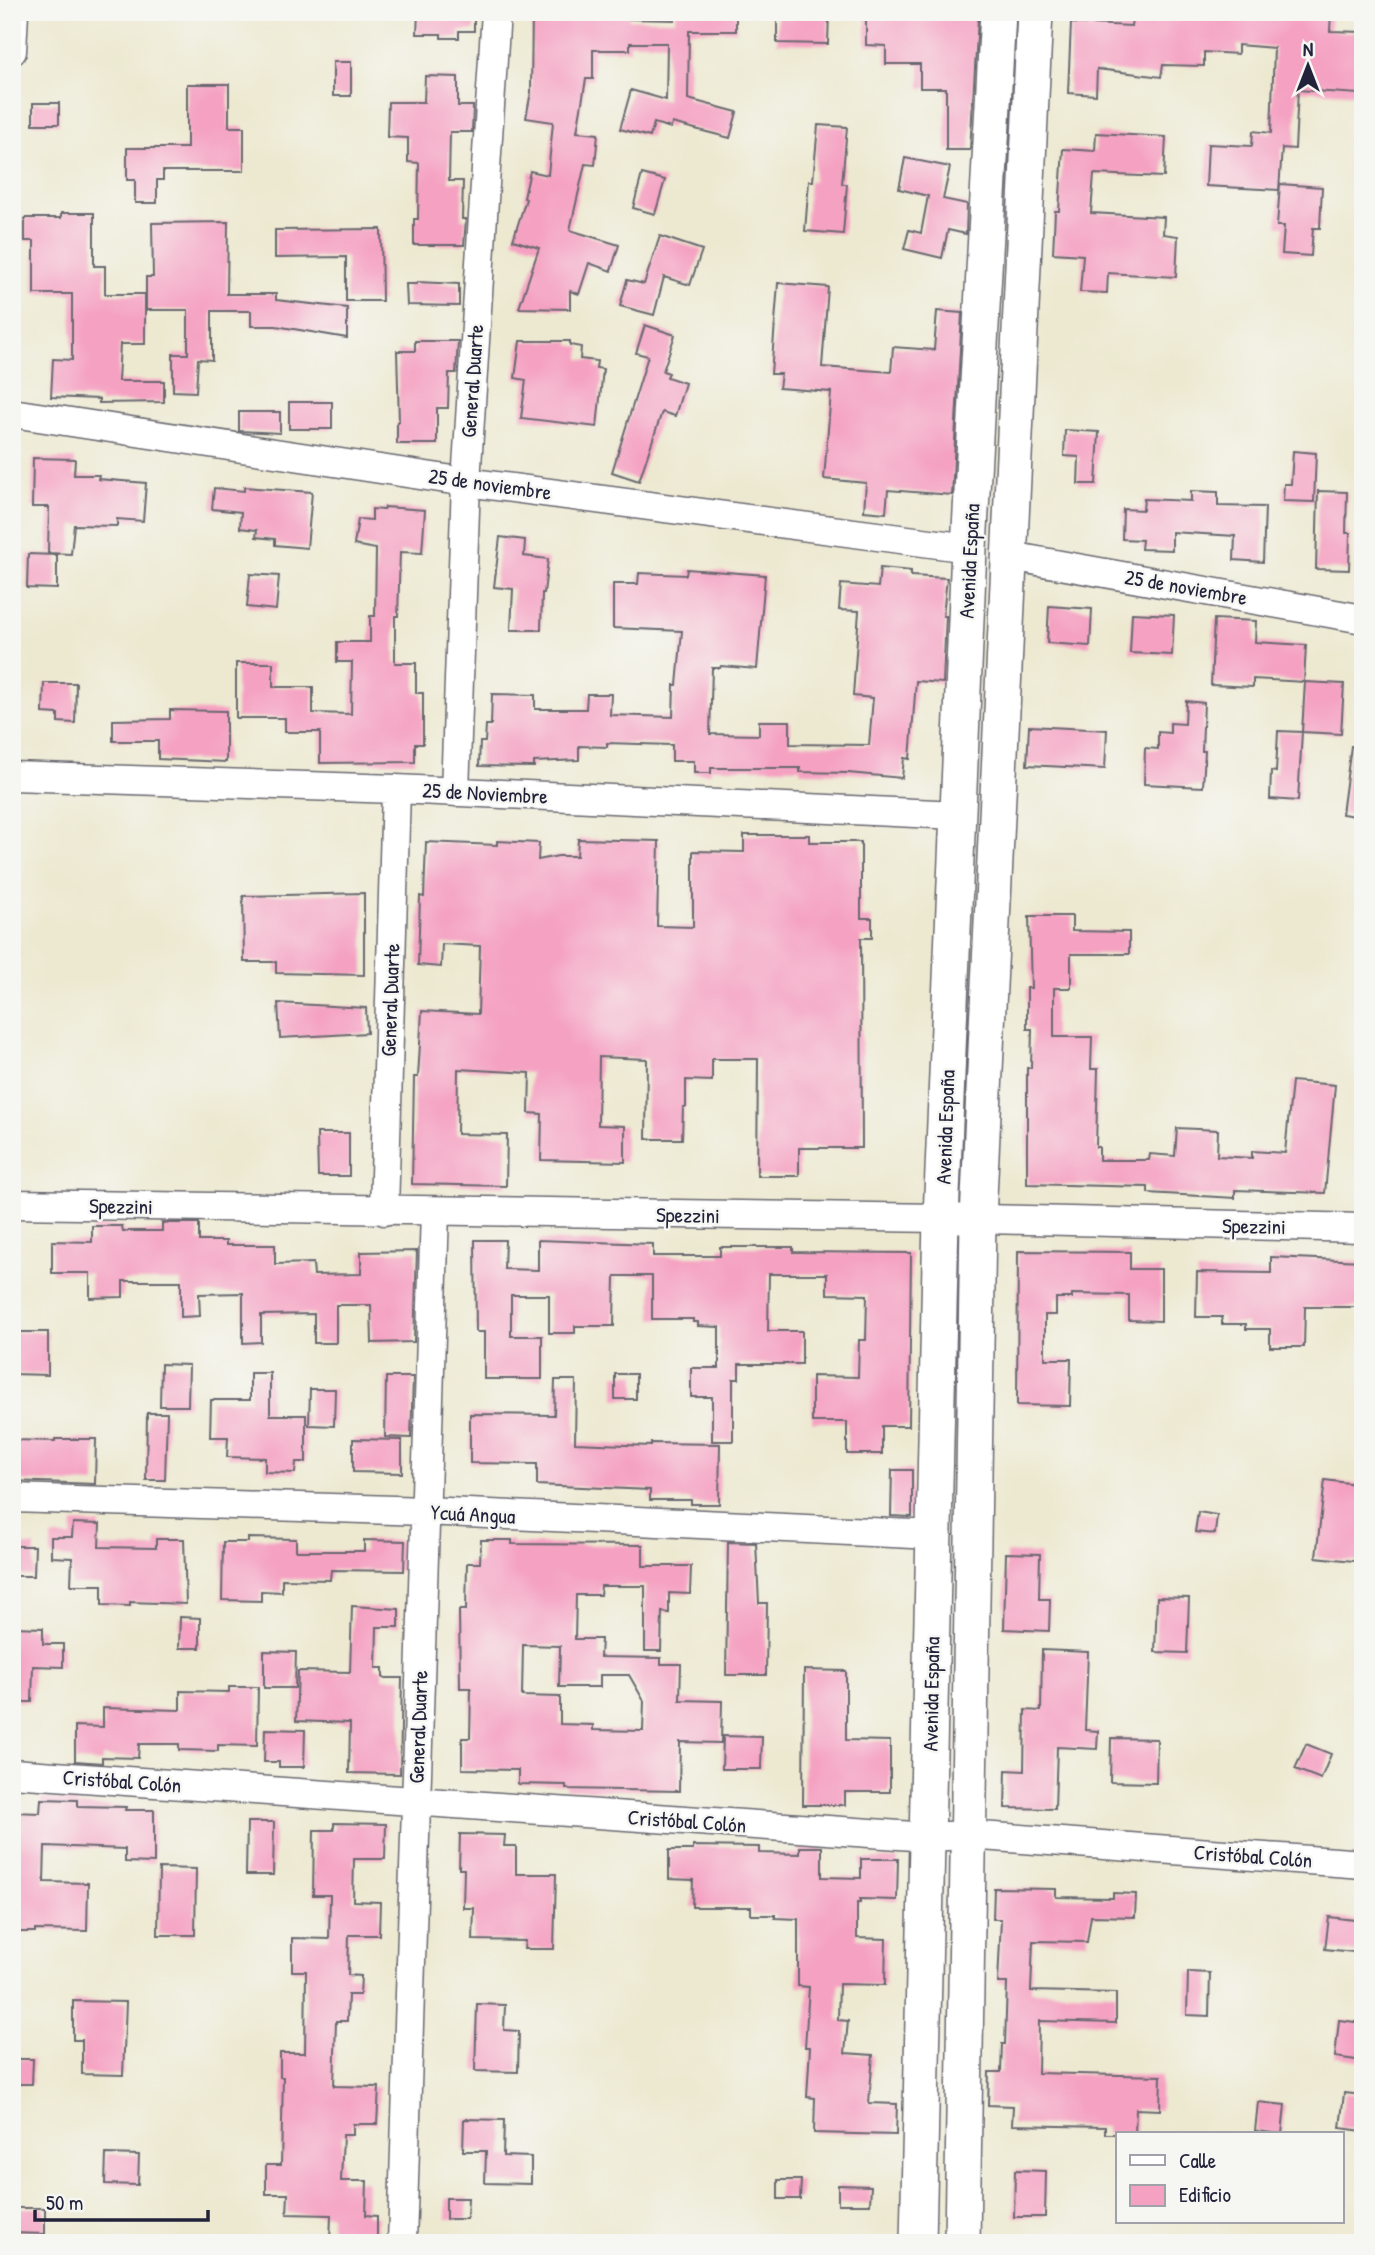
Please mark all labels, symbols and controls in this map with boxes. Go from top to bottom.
north arrow [1274,32,1344,102]
text: N [1303,36,1313,62]
street label: General Duarte [454,323,490,439]
street label: 25 de noviembre [427,461,553,507]
street label: Avenida España [952,503,986,619]
street label: 25 de noviembre [1123,562,1249,612]
street label: 25 de Noviembre [422,775,548,811]
street label: General Duarte [374,943,406,1057]
street label: Avenida España [929,1069,961,1185]
street label: Spezzini [89,1191,153,1221]
street label: Spezzini [656,1200,720,1230]
street label: Spezzini [1222,1211,1286,1241]
street label: Ycuá Angua [430,1497,516,1531]
street label: Avenida España [916,1636,946,1752]
street label: General Duarte [402,1670,434,1784]
street label: Cristóbal Colón [62,1762,182,1800]
street label: Cristóbal Colón [627,1802,747,1840]
street label: Cristóbal Colón [1193,1837,1313,1875]
legend [1116,2132,1344,2224]
text: Calle [1179,2146,1216,2175]
scale bar [35,2178,208,2222]
text: Edificio [1179,2180,1231,2209]
text: 50 m [46,2188,83,2217]

